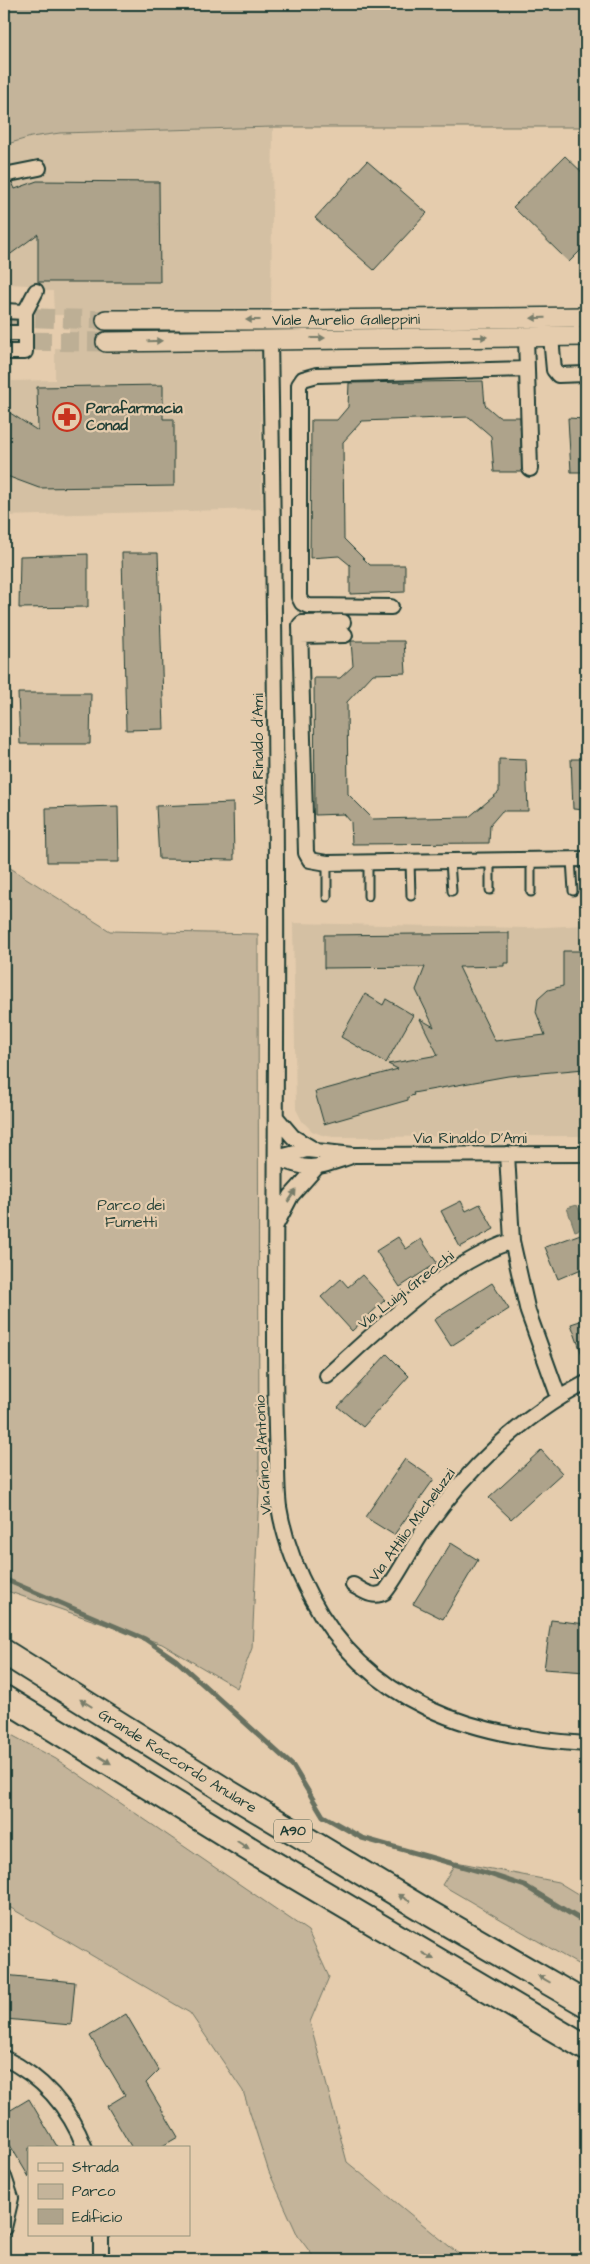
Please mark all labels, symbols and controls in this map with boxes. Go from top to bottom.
street label: Viale Aurelio Galleppini [272,308,421,331]
one-way arrow [529,314,545,322]
one-way arrow [244,316,260,324]
one-way arrow [472,333,488,341]
one-way arrow [310,334,326,342]
one-way arrow [147,337,163,345]
place label: Parafarmacia Conad [86,398,183,436]
pharmacy icon: Parafarmacia Conad [52,402,82,432]
street label: Via Rinaldo d'Ami [248,692,269,805]
street label: Via Rinaldo D'Ami [413,1128,528,1149]
one-way arrow [287,1189,297,1202]
park label: Parco dei Fumetti [97,1195,165,1233]
street label: Via Luigi Grecchi [353,1245,460,1335]
street label: Via Gino d'Antonio [249,1394,277,1515]
street label: Via Attilio Micheluzzi [364,1464,461,1586]
one-way arrow [79,1699,92,1708]
street label: Grande Raccordo Anulare [95,1703,261,1818]
one-way arrow [99,1755,112,1764]
road number: A90 [274,1820,312,1842]
one-way arrow [237,1841,250,1850]
one-way arrow [397,1893,410,1902]
one-way arrow [421,1951,434,1960]
one-way arrow [537,1975,551,1984]
legend [28,2146,190,2236]
text: Strada [72,2157,119,2178]
text: Parco [72,2181,116,2202]
text: Edificio [72,2207,123,2228]

